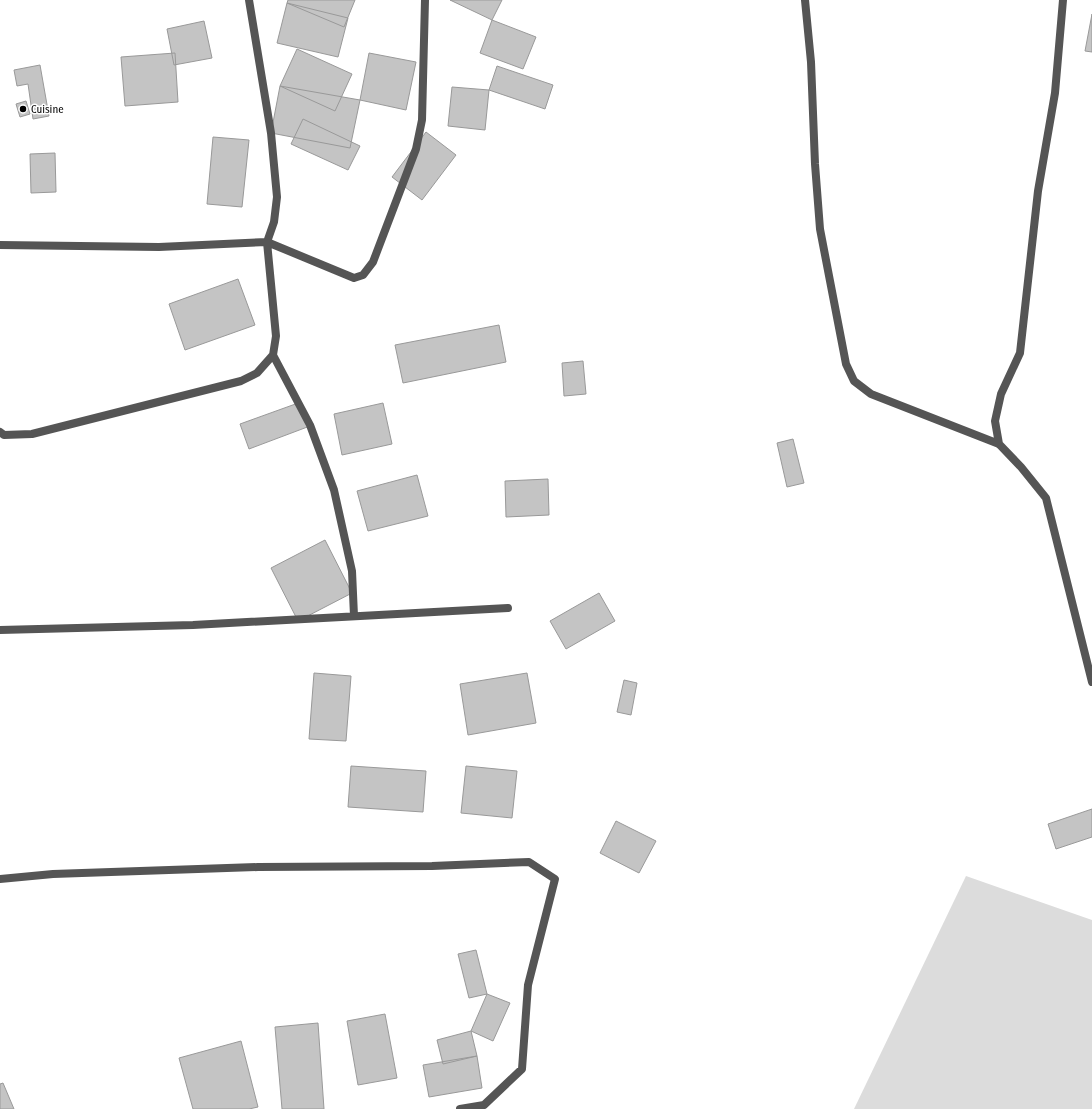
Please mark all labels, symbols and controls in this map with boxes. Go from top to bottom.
place label: Cuisine [31,103,64,116]
marker: Cuisine [18,104,28,114]

